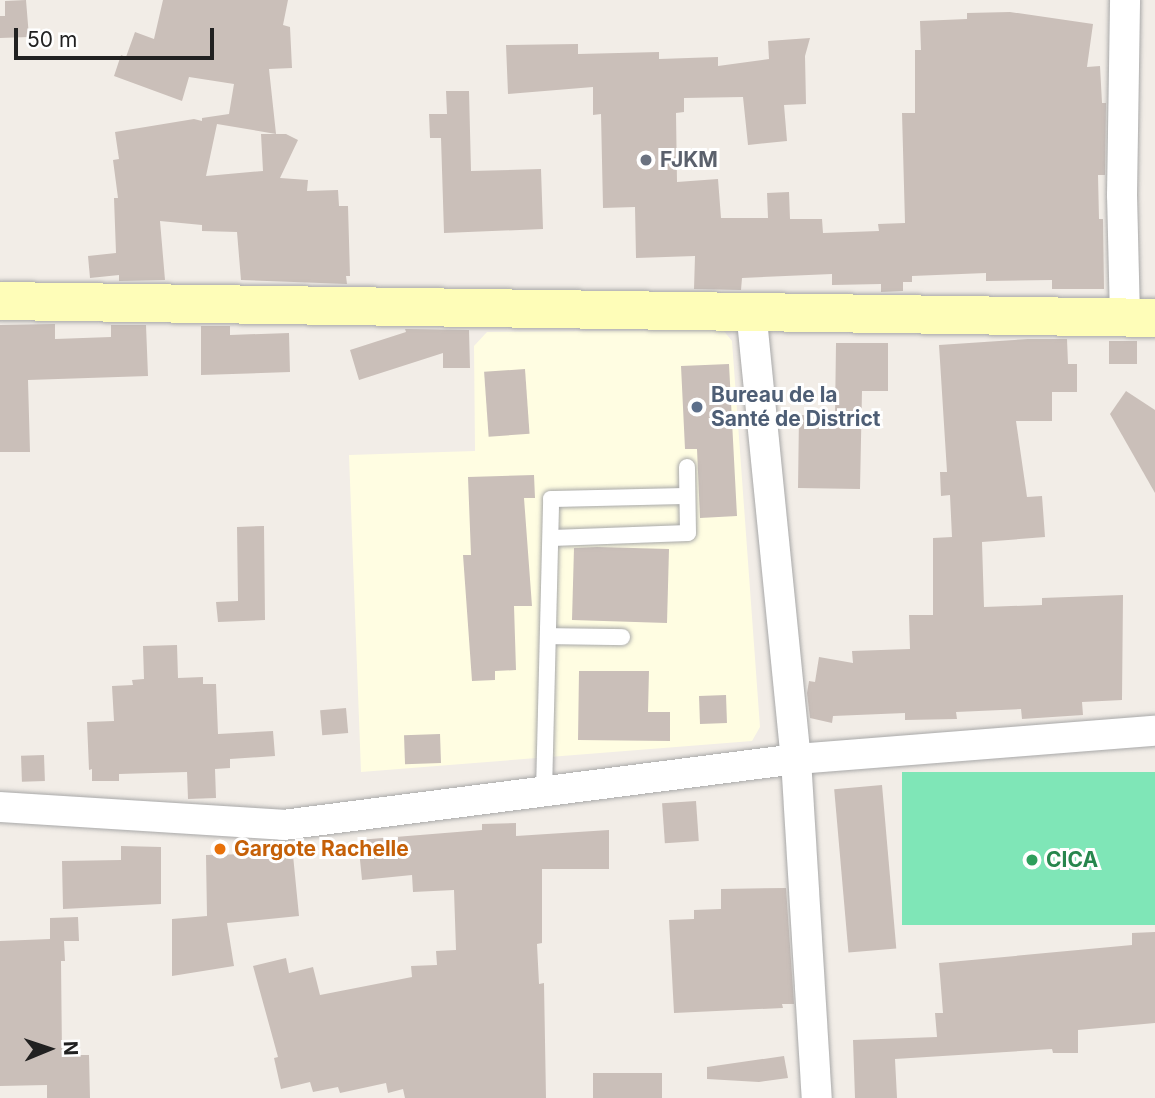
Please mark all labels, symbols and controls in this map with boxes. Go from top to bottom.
scale bar [18,14,217,58]
text: 50 m [27,27,77,52]
place label: FJKM [660,147,718,173]
marker: FJKM [638,152,654,168]
place label: Bureau de la Santé de District [711,382,880,432]
marker: Bureau de la Santé de District [689,399,705,415]
place label: Gargote Rachelle [234,836,409,862]
marker: Gargote Rachelle [212,841,228,857]
place label: CICA [1046,847,1098,873]
marker: CICA [1024,852,1040,868]
north arrow [14,1014,84,1084]
text: N [59,1041,82,1056]

